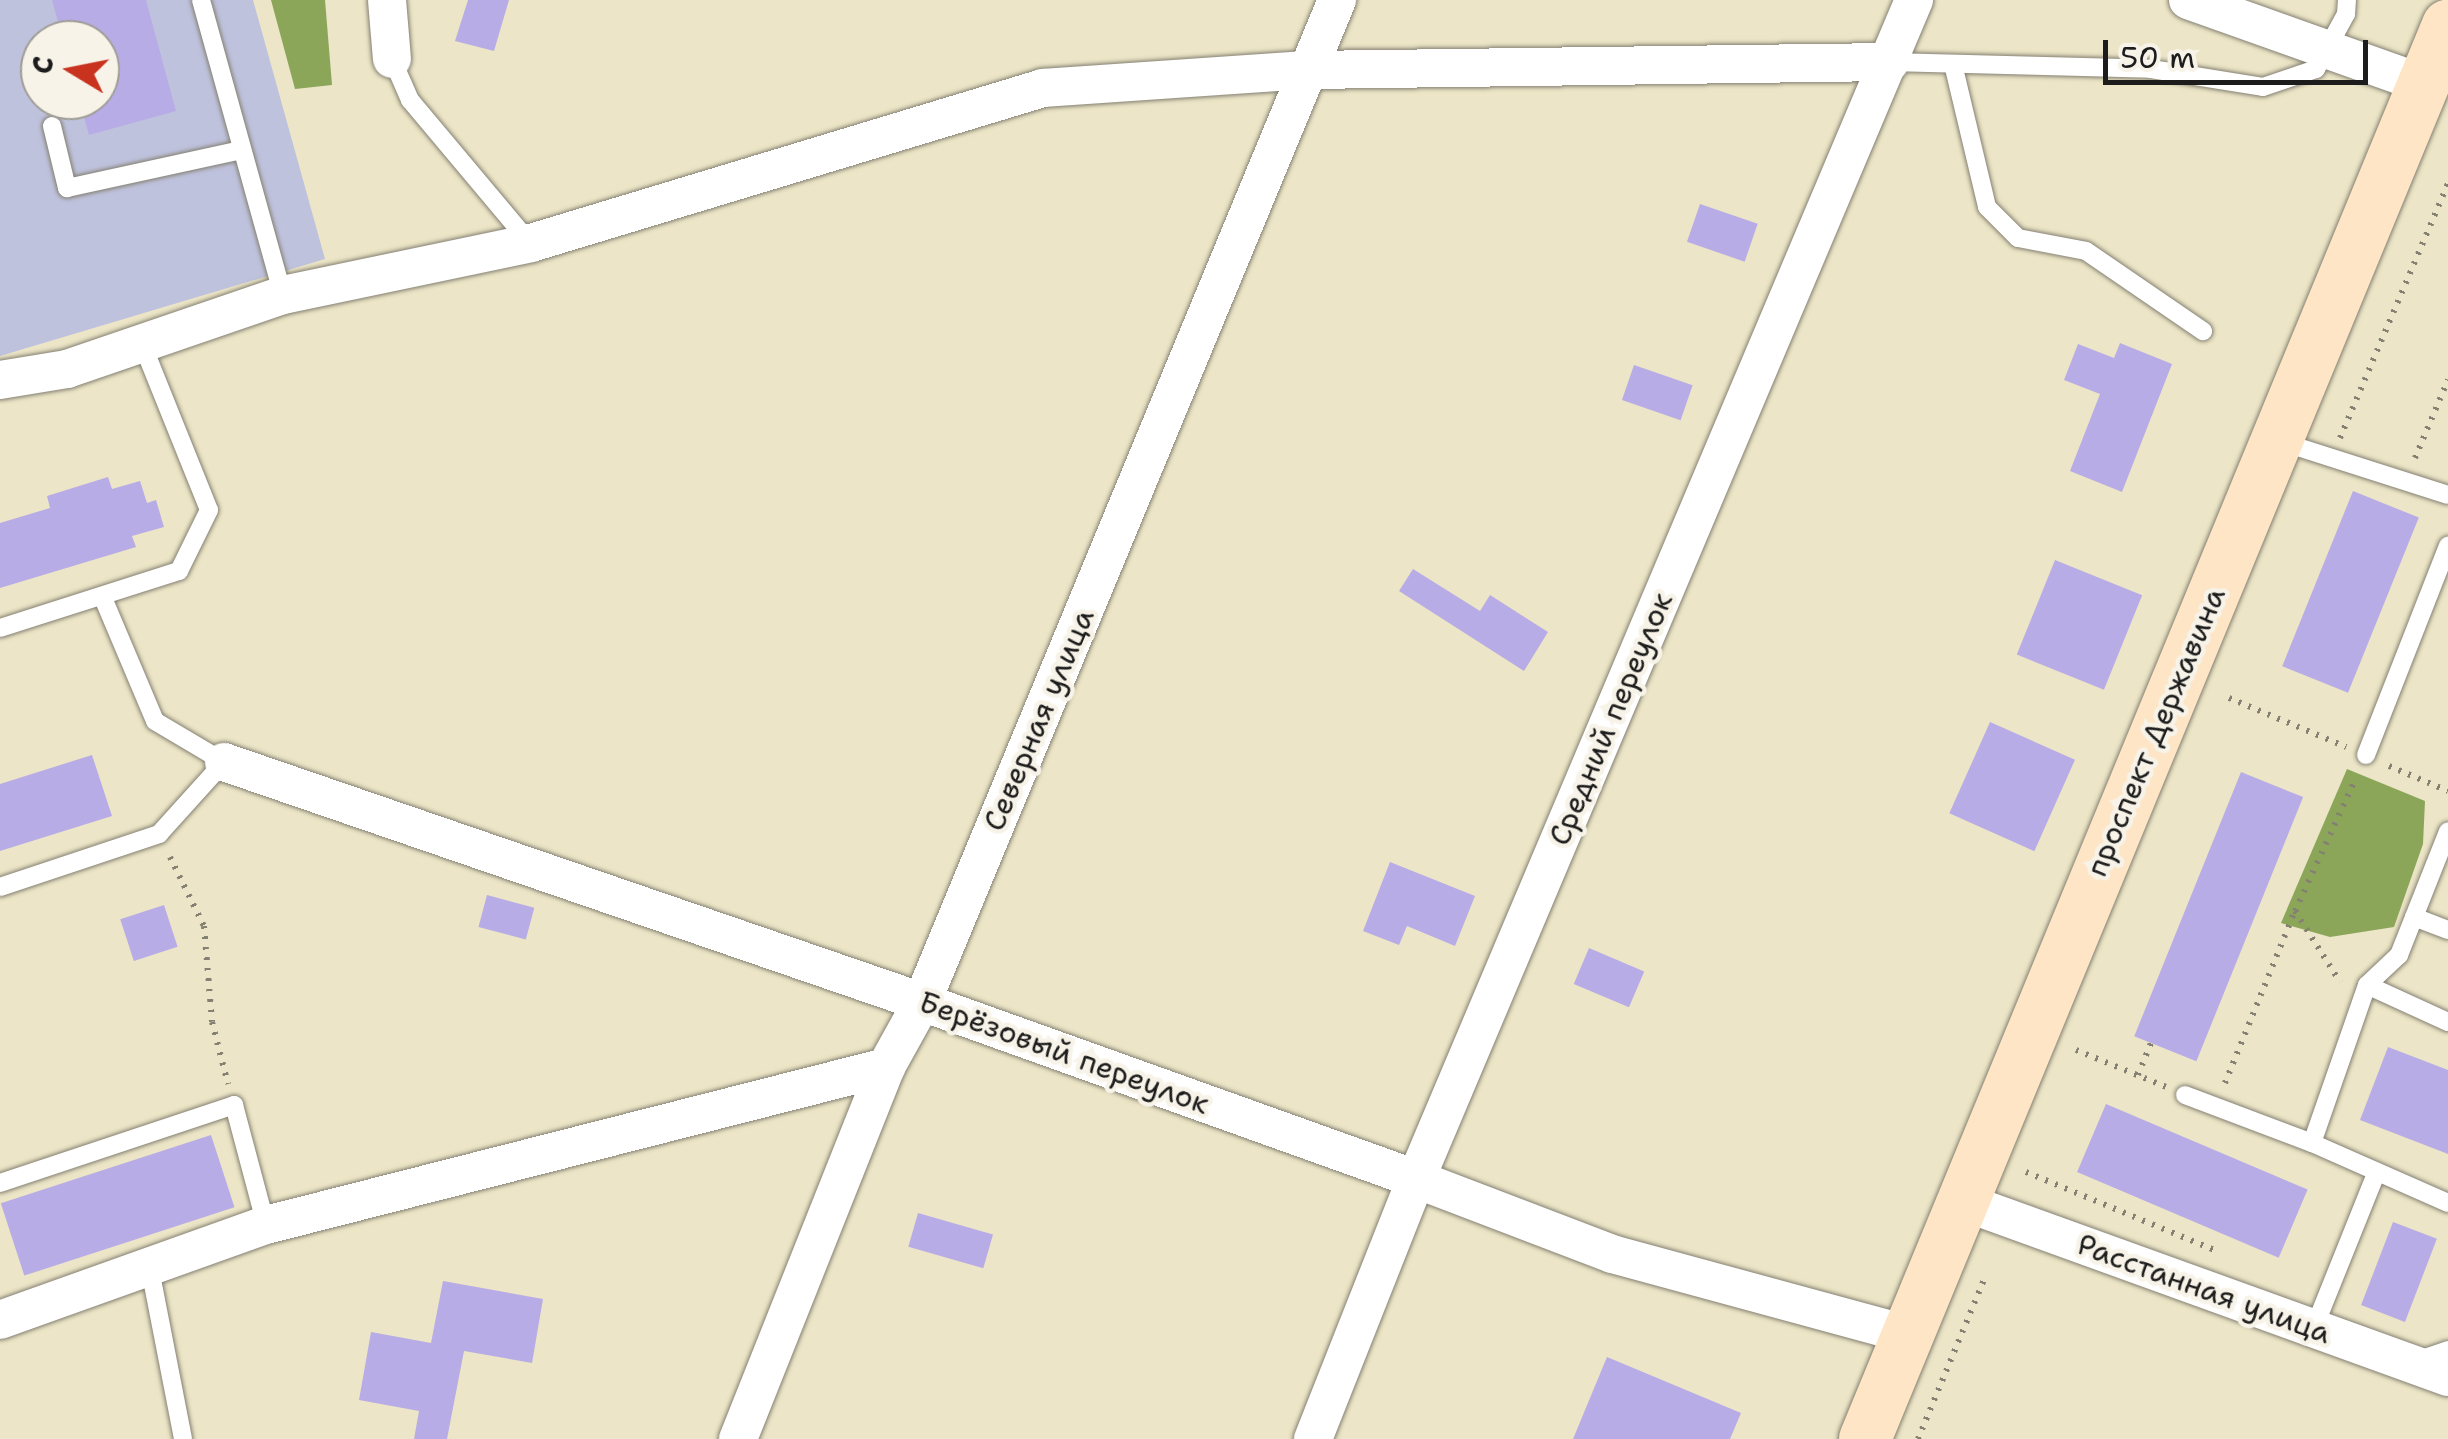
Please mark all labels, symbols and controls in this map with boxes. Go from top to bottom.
north arrow [20,20,120,120]
scale bar [2108,20,2373,82]
text: 50 m [2120,37,2195,78]
text: С [22,53,63,77]
street label: проспект Державина [2079,582,2233,882]
street label: Средний переулок [1541,587,1681,851]
street label: Северная улица [976,604,1102,836]
street label: Берёзовый переулок [914,984,1214,1122]
street label: Расстанная улица [2072,1226,2336,1352]

